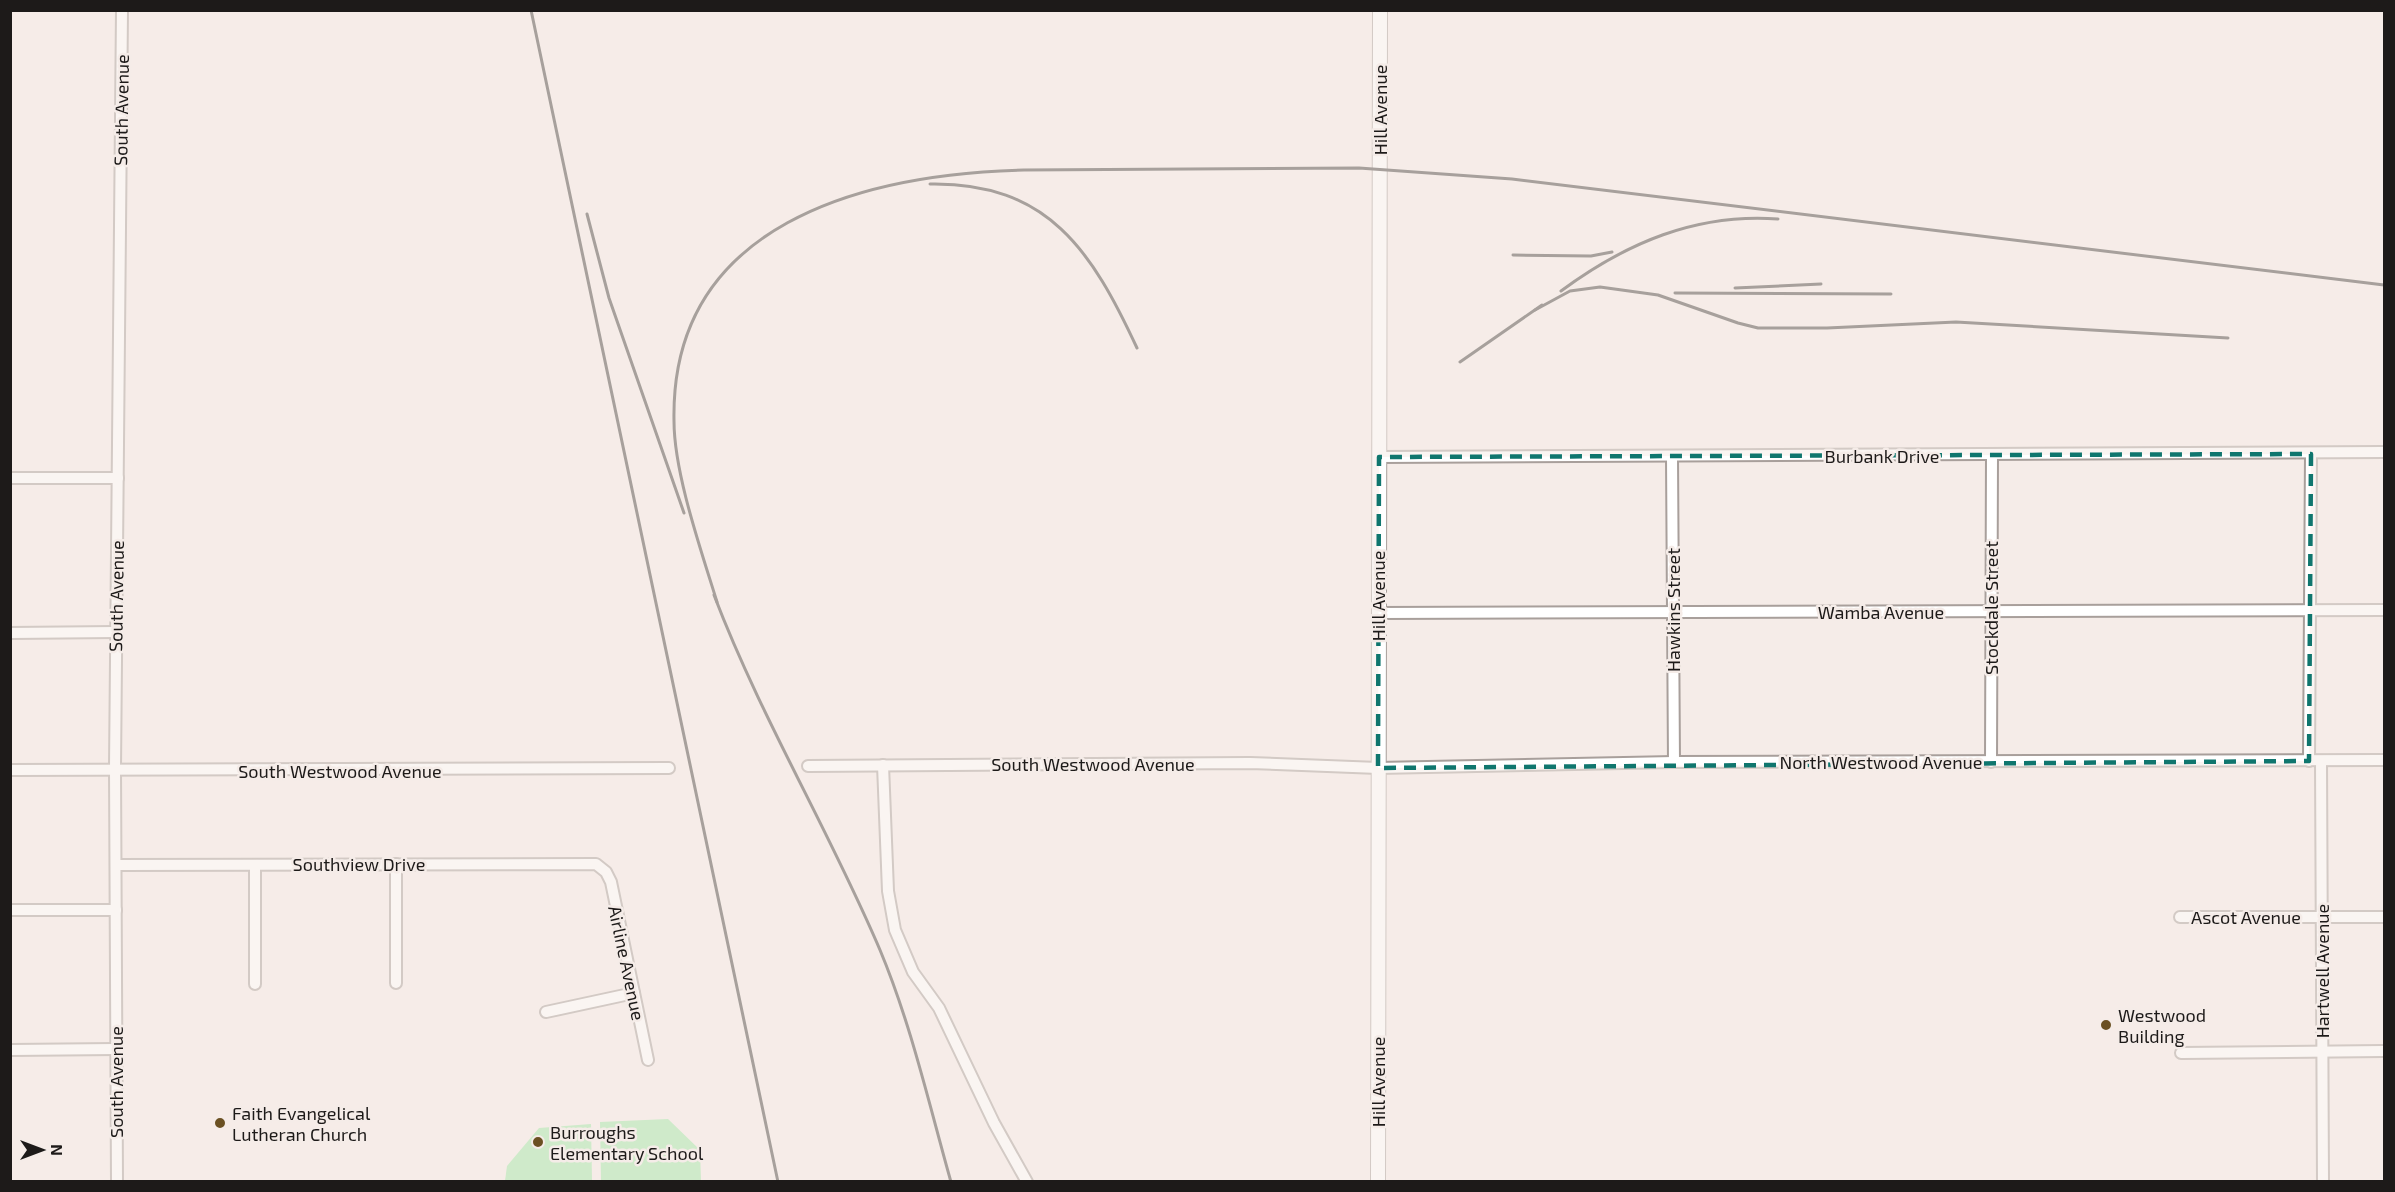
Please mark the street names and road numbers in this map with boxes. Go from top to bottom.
street label: South Avenue [109,54,133,166]
street label: Hill Avenue [1369,65,1391,155]
street label: Burbank Drive [1825,445,1939,467]
street label: South Avenue [104,540,128,652]
street label: Stockdale Street [1980,541,2002,675]
street label: Hawkins Street [1662,548,1684,672]
street label: Hill Avenue [1367,551,1389,641]
street label: Wamba Avenue [1818,601,1944,623]
street label: North Westwood Avenue [1779,751,1983,773]
street label: South Westwood Avenue [991,753,1195,775]
street label: South Westwood Avenue [238,760,442,782]
street label: Southview Drive [293,853,425,875]
street label: Airline Avenue [604,904,650,1022]
street label: Hartwell Avenue [2311,904,2333,1038]
street label: Ascot Avenue [2191,906,2301,928]
street label: South Avenue [105,1026,127,1138]
street label: Hill Avenue [1367,1037,1389,1127]

